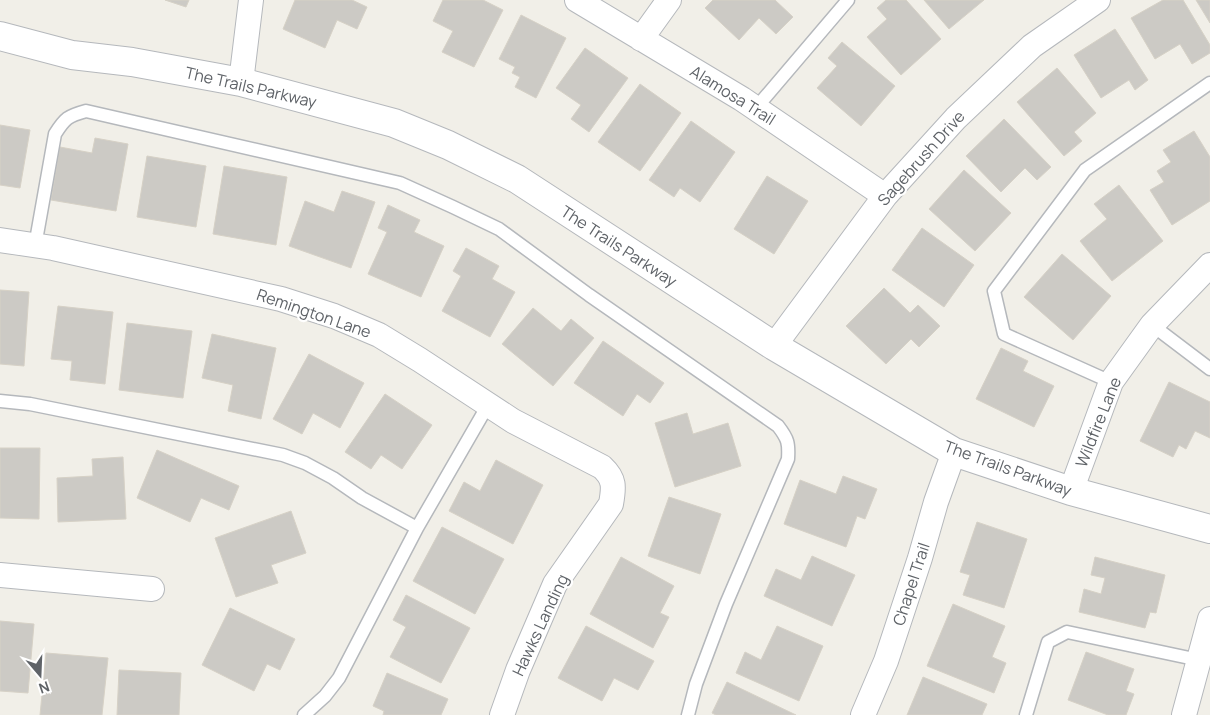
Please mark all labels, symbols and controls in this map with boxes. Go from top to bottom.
street label: Alamosa Trail [686,60,780,130]
street label: The Trails Parkway [183,61,319,113]
street label: Sagebrush Drive [872,106,970,210]
street label: The Trails Parkway [557,200,682,292]
street label: Remington Lane [254,283,374,343]
street label: Wildfire Lane [1070,374,1126,470]
street label: The Trails Parkway [941,435,1075,501]
street label: Chapel Trail [887,540,935,628]
street label: Hawks Landing [507,571,573,679]
north arrow [15,650,65,700]
text: N [37,677,52,698]

